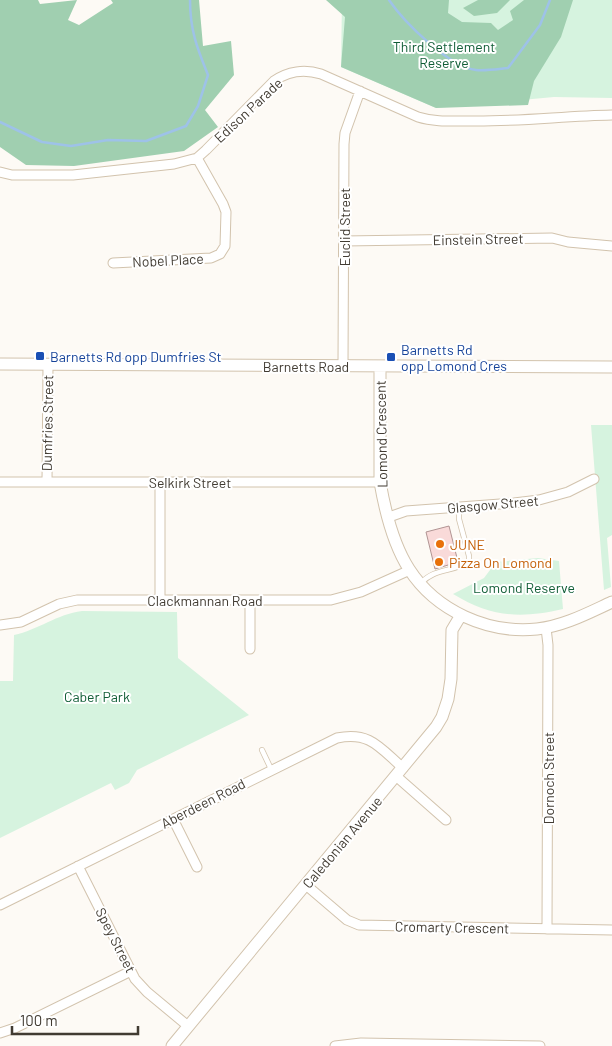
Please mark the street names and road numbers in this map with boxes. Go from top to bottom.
street label: Edison Parade [210,74,286,146]
street label: Euclid Street [336,188,353,266]
street label: Einstein Street [432,230,524,248]
street label: Nobel Place [132,250,204,270]
street label: Barnetts Road [263,358,349,375]
street label: Dumfries Street [38,375,56,471]
street label: Lomond Crescent [372,380,390,488]
street label: Selkirk Street [149,474,231,491]
street label: Glasgow Street [447,492,539,516]
street label: Clackmannan Road [147,592,263,609]
street label: Dornoch Street [540,732,557,824]
street label: Aberdeen Road [158,774,248,832]
street label: Caledonian Avenue [299,793,385,891]
street label: Spey Street [92,905,140,975]
street label: Cromarty Crescent [395,918,509,936]

